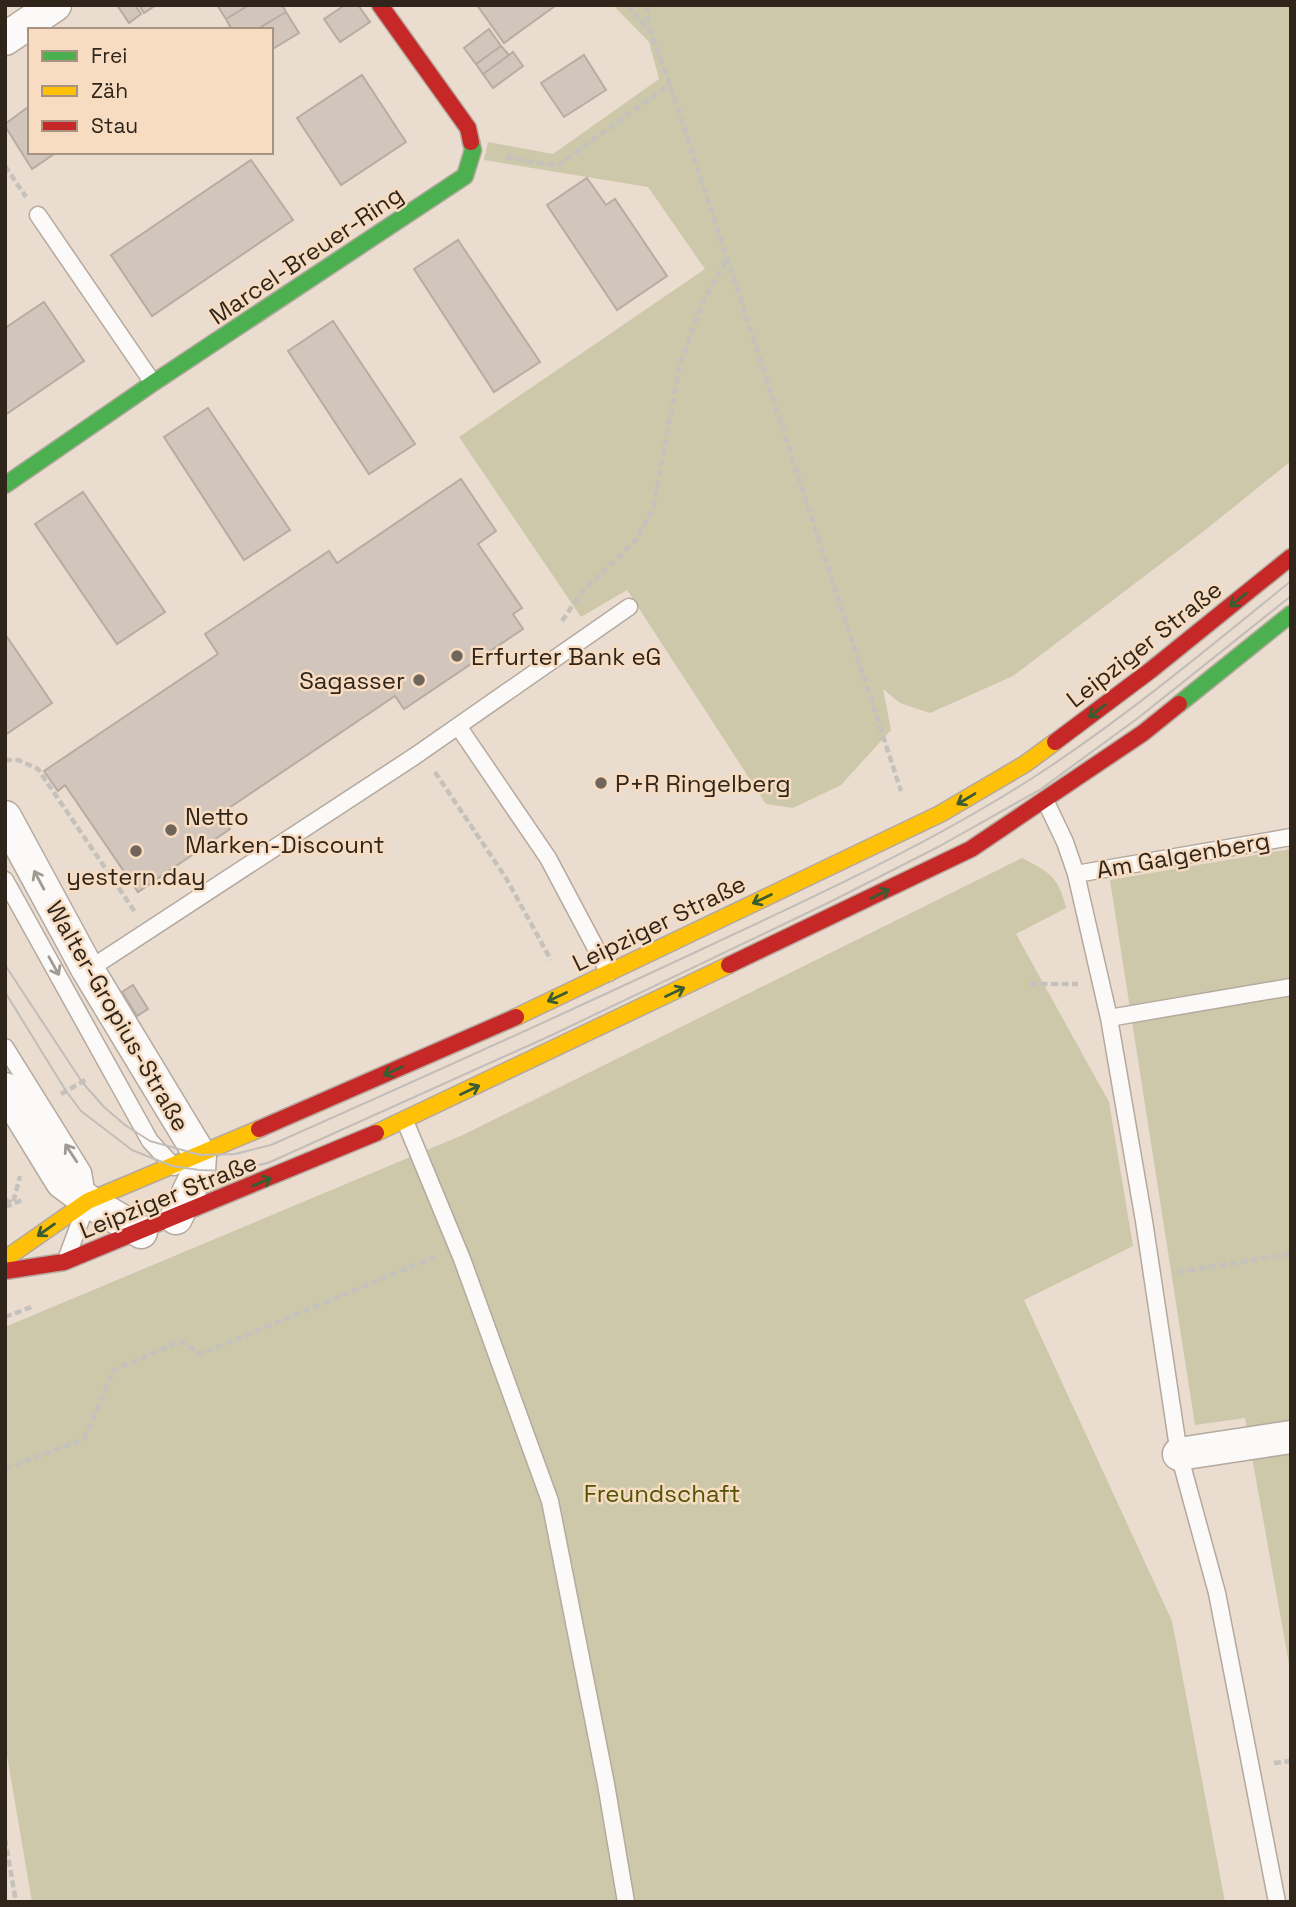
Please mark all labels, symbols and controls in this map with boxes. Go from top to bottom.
legend [28,28,273,154]
text: Frei [91,42,127,69]
text: Zäh [91,77,128,104]
text: Stau [91,112,138,139]
street label: Marcel-Breuer-Ring [203,179,409,331]
street label: Leipziger Straße [1060,574,1228,714]
one-way arrow [1229,592,1247,608]
place label: Erfurter Bank eG [471,641,661,672]
marker: Erfurter Bank eG [449,648,465,664]
place label: Sagasser [299,665,405,696]
marker: Sagasser [411,672,427,688]
one-way arrow [1088,704,1107,718]
place label: P+R Ringelberg [615,768,791,799]
marker: P+R Ringelberg [593,775,609,791]
one-way arrow [957,792,977,806]
place label: Netto Marken-Discount [185,801,384,860]
marker: Netto Marken-Discount [163,822,179,838]
street label: Am Galgenberg [1094,825,1272,885]
marker: yestern.day [128,843,144,859]
place label: yestern.day [66,861,206,892]
street label: Leipziger Straße [567,868,751,978]
one-way arrow [32,870,45,891]
one-way arrow [869,887,890,900]
one-way arrow [752,893,773,907]
street label: Walter-Gropius-Straße [39,895,197,1137]
one-way arrow [47,956,61,976]
one-way arrow [664,985,685,999]
one-way arrow [547,991,568,1005]
one-way arrow [383,1065,404,1078]
one-way arrow [459,1083,480,1097]
one-way arrow [64,1144,78,1164]
street label: Leipziger Straße [75,1146,261,1246]
one-way arrow [251,1175,272,1188]
one-way arrow [37,1223,56,1237]
park label: Freundschaft [584,1478,740,1509]

